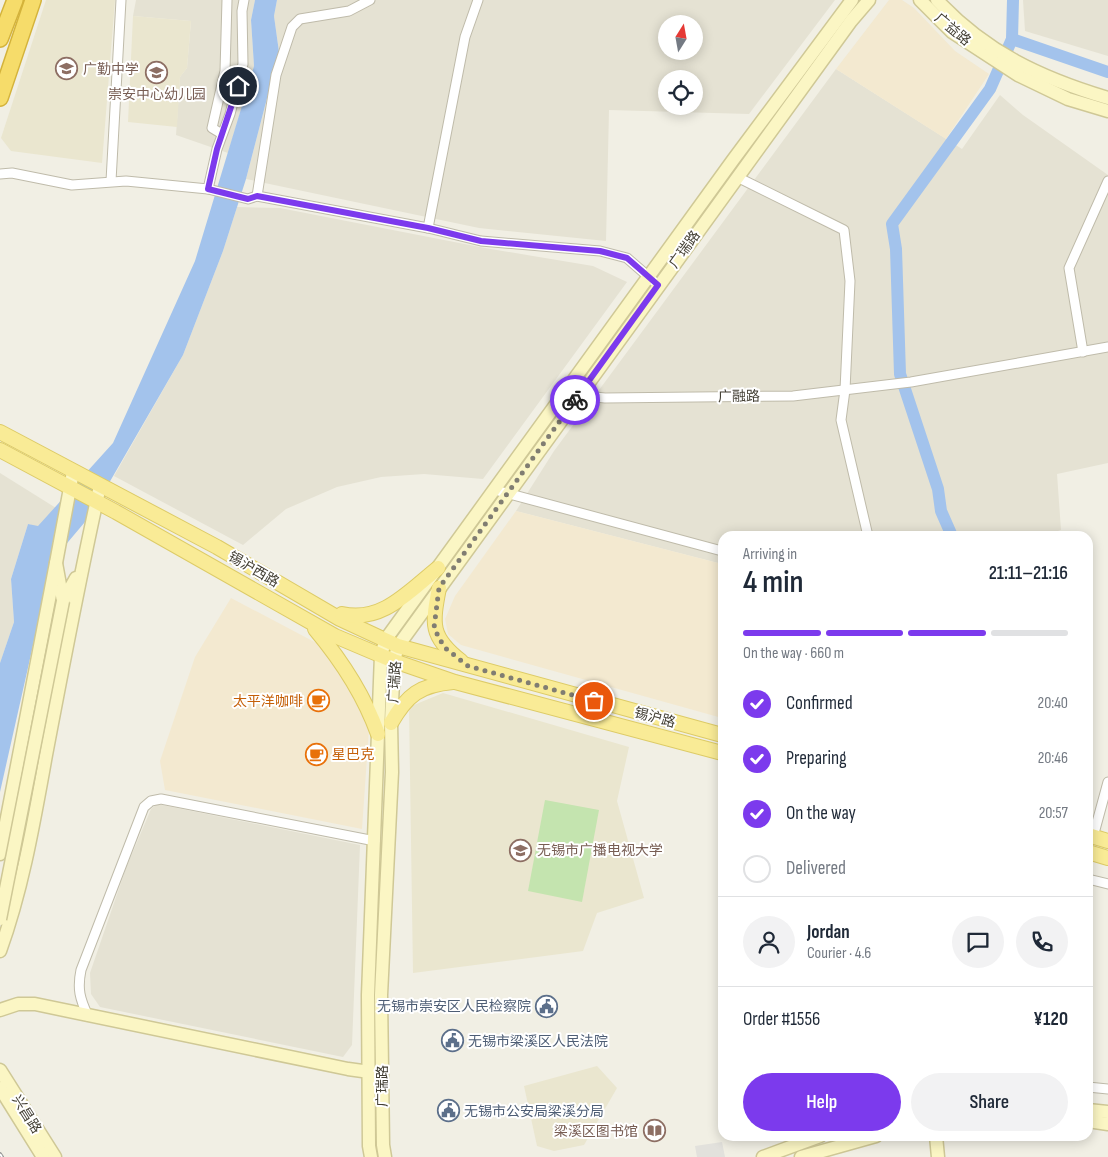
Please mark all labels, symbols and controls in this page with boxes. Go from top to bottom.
street label: 广益路 [931,9,974,49]
north arrow [658,15,702,60]
map controls [658,15,703,115]
school or university icon: 广勤中学 [55,57,79,81]
school or university icon: 崇安中心幼儿园 [145,60,169,84]
place label: 广勤中学 [83,61,139,78]
pin [217,65,259,107]
button: locate [658,70,703,115]
icon: home [224,72,252,100]
place label: 崇安中心幼儿园 [108,86,206,103]
street label: 广瑞路 [665,227,704,271]
courier [550,375,600,425]
icon: bike [561,386,589,414]
street label: 广融路 [718,388,760,405]
text: Arriving in [743,545,797,564]
street label: 锡沪西路 [225,548,282,591]
text: 21:11–21:16 [989,562,1068,585]
text: 4 min [743,563,804,602]
text: On the way · 660 m [743,644,844,663]
street label: 广瑞路 [385,660,404,704]
pin [573,680,615,722]
icon: bag [580,687,608,715]
cafe icon: 太平洋咖啡 [307,689,331,713]
icon: check [743,690,771,718]
text: Confirmed [786,692,853,715]
place label: 太平洋咖啡 [233,693,303,710]
text: 20:40 [1038,694,1068,713]
street label: 锡沪路 [632,704,677,731]
cafe icon: 星巴克 [304,742,328,766]
icon: check [743,745,771,773]
place label: 星巴克 [332,746,374,763]
text: Preparing [786,747,847,770]
text: 20:46 [1038,749,1068,768]
icon: check [743,800,771,828]
text: On the way [786,802,856,825]
text: 20:57 [1039,804,1068,823]
school or university icon: 无锡市广播电视大学 [509,838,533,862]
place label: 无锡市广播电视大学 [537,842,663,859]
text: Delivered [786,857,846,880]
button: person [743,916,795,968]
button: chat [952,916,1004,968]
button: phone [1016,916,1068,968]
text: Jordan [807,921,850,944]
text: Courier · 4.6 [807,944,871,963]
public building icon: 无锡市崇安区人民检察院 [535,994,559,1018]
place label: 无锡市崇安区人民检察院 [377,998,531,1015]
text: Order #1556 [743,1008,820,1031]
text: ¥120 [1033,1008,1068,1031]
public building icon: 无锡市梁溪区人民法院 [440,1029,464,1053]
place label: 无锡市梁溪区人民法院 [468,1033,608,1050]
street label: 广瑞路 [374,1065,391,1107]
button: Help [743,1073,901,1131]
button: Share [911,1073,1068,1131]
street label: 兴昌路 [8,1092,45,1137]
public building icon: 无锡市公安局梁溪分局 [436,1099,460,1123]
place label: 无锡市公安局梁溪分局 [464,1103,604,1120]
library icon: 梁溪区图书馆 [642,1119,666,1143]
place label: 梁溪区图书馆 [554,1123,638,1140]

